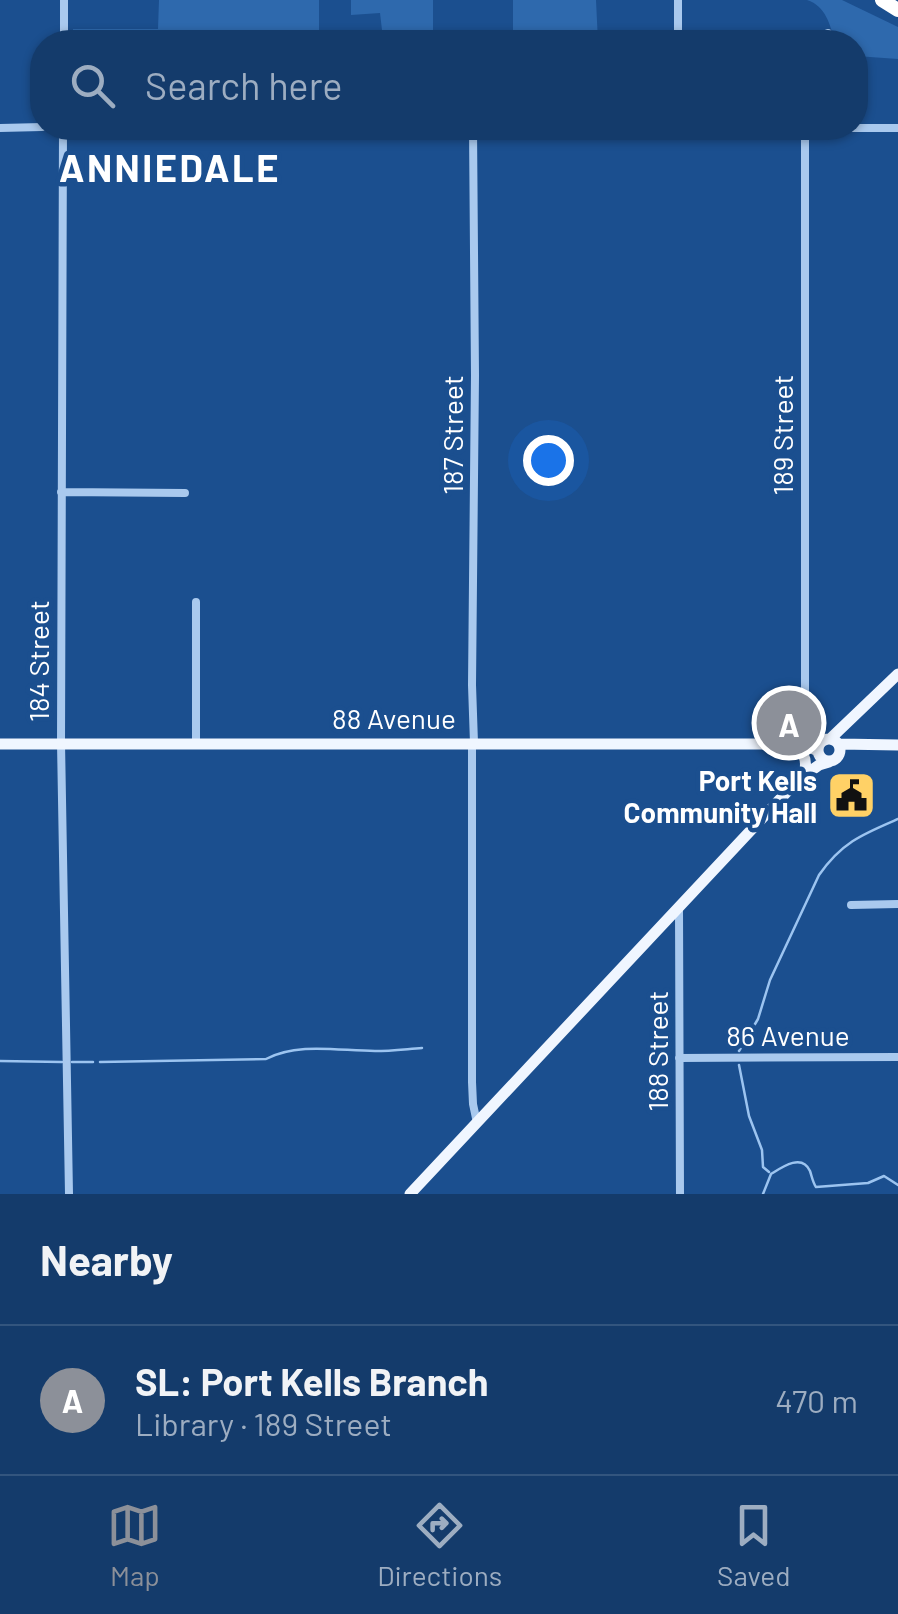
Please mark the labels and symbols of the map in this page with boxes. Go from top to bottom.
district label: ANNIEDALE [59,144,281,190]
street label: 189 Street [765,374,799,496]
street label: 187 Street [435,375,469,495]
your location [523,435,574,486]
street label: 184 Street [21,600,55,722]
pin: A [756,686,822,760]
street label: 88 Avenue [332,701,456,735]
place label: Port Kells Community Hall [624,763,817,829]
public building icon: Port Kells Community Hall [826,770,878,822]
street label: 188 Street [640,990,674,1112]
street label: 86 Avenue [726,1018,850,1052]

